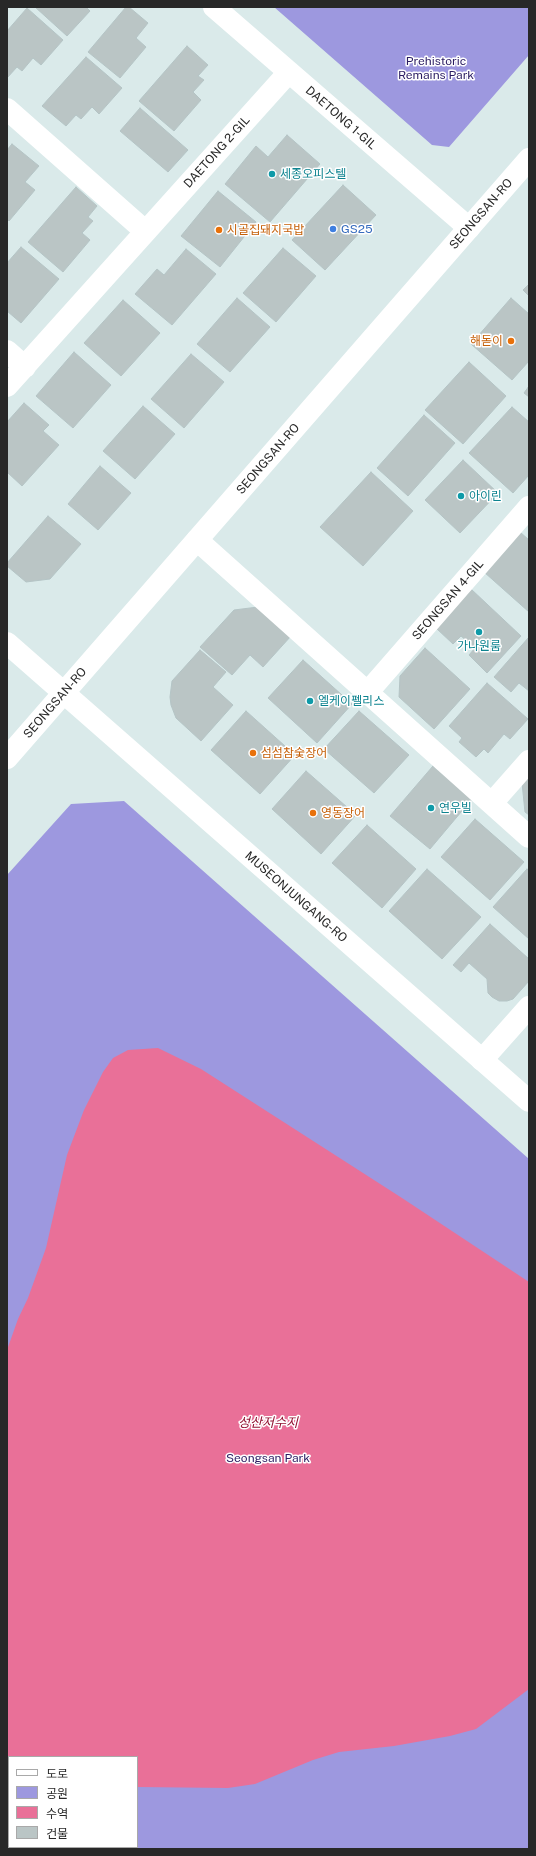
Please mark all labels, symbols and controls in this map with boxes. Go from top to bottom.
park label: Prehistoric Remains Park [398,54,474,82]
street label: DAETONG 1-GIL [303,83,379,153]
street label: DAETONG 2-GIL [181,113,253,191]
place label: 세종오피스텔 [280,167,346,181]
marker: 세종오피스텔 [267,169,277,179]
street label: SEONGSAN-RO [446,176,516,252]
place label: GS25 [341,222,373,236]
place label: 시골집돼지국밥 [227,223,304,237]
marker: GS25 [328,224,338,234]
marker: 시골집돼지국밥 [214,225,224,235]
place label: 해돋이 [470,334,503,348]
marker: 해돋이 [506,336,516,346]
street label: SEONGSAN-RO [233,421,303,497]
place label: 아이린 [469,489,502,503]
marker: 아이린 [456,491,466,501]
street label: SEONGSAN 4-GIL [409,557,487,643]
marker: 가나원룸 [474,627,484,637]
place label: 가나원룸 [457,639,501,653]
street label: SEONGSAN-RO [20,665,90,741]
place label: 엘케이펠리스 [318,694,384,708]
marker: 엘케이펠리스 [305,696,315,706]
place label: 섬섬참숯장어 [261,746,327,760]
marker: 섬섬참숯장어 [248,748,258,758]
place label: 연우빌 [439,801,472,815]
marker: 연우빌 [426,803,436,813]
place label: 영동장어 [321,806,365,820]
marker: 영동장어 [308,808,318,818]
street label: MUSEONJUNGANG-RO [242,849,350,945]
water label: 성산저수지 [238,1415,298,1431]
park label: Seongsan Park [226,1451,310,1465]
legend [8,1756,138,1848]
text: 도로 [46,1767,68,1781]
text: 공원 [46,1787,68,1801]
text: 수역 [46,1807,68,1821]
text: 건물 [46,1827,68,1841]

